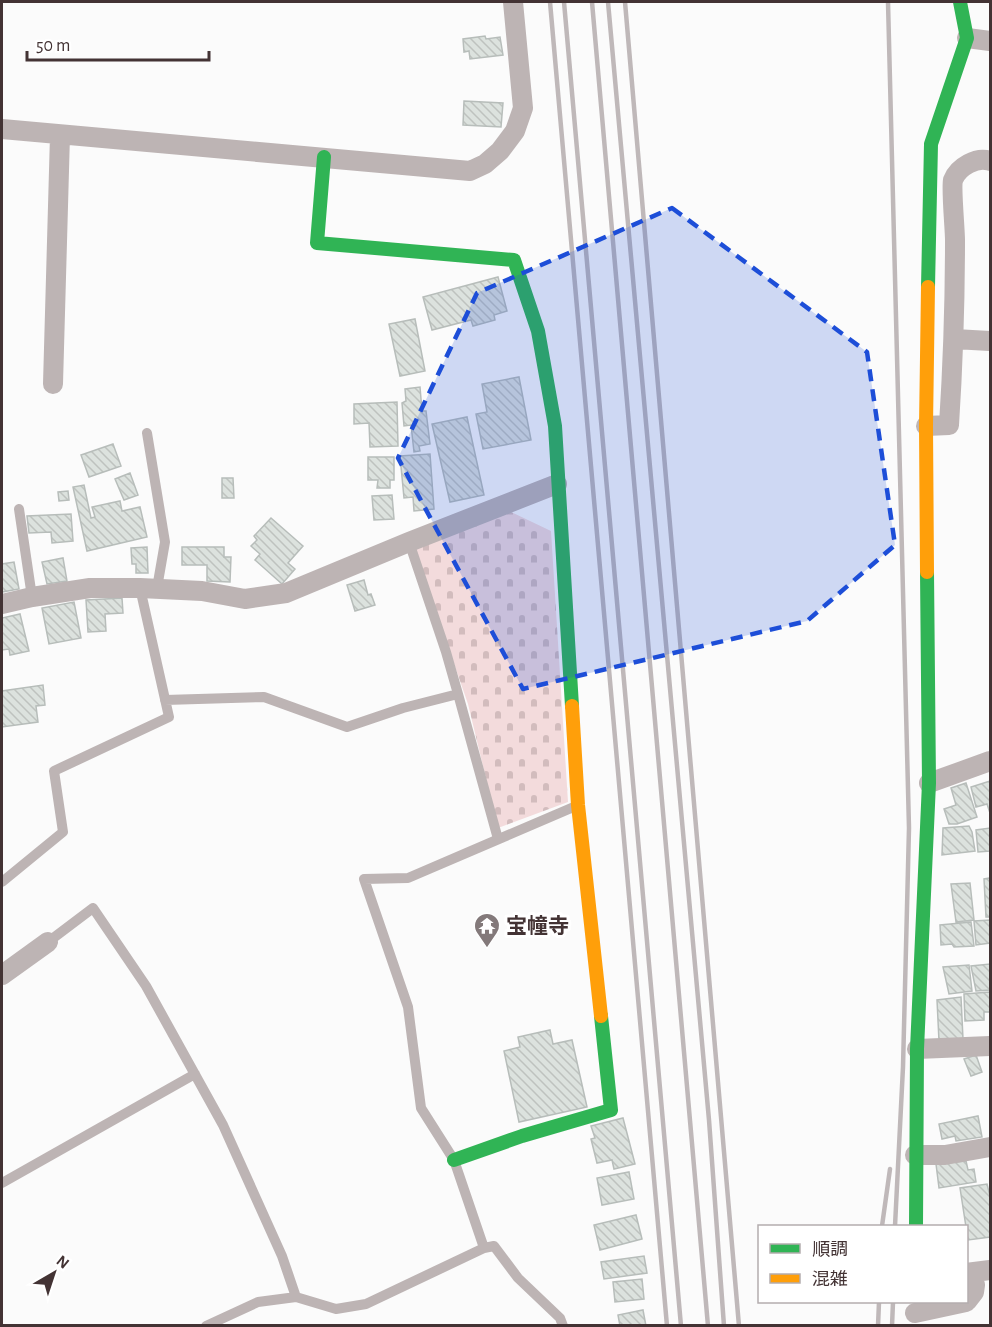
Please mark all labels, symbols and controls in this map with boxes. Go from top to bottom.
scale bar [27,24,208,62]
text: 50 m [36,37,70,55]
temple icon: 宝幢寺 [472,911,502,949]
place label: 宝幢寺 [506,915,569,937]
legend [758,1225,968,1303]
text: 順調 [812,1241,848,1259]
north arrow [24,1243,84,1303]
text: N [53,1252,72,1272]
text: 混雑 [812,1269,848,1289]

